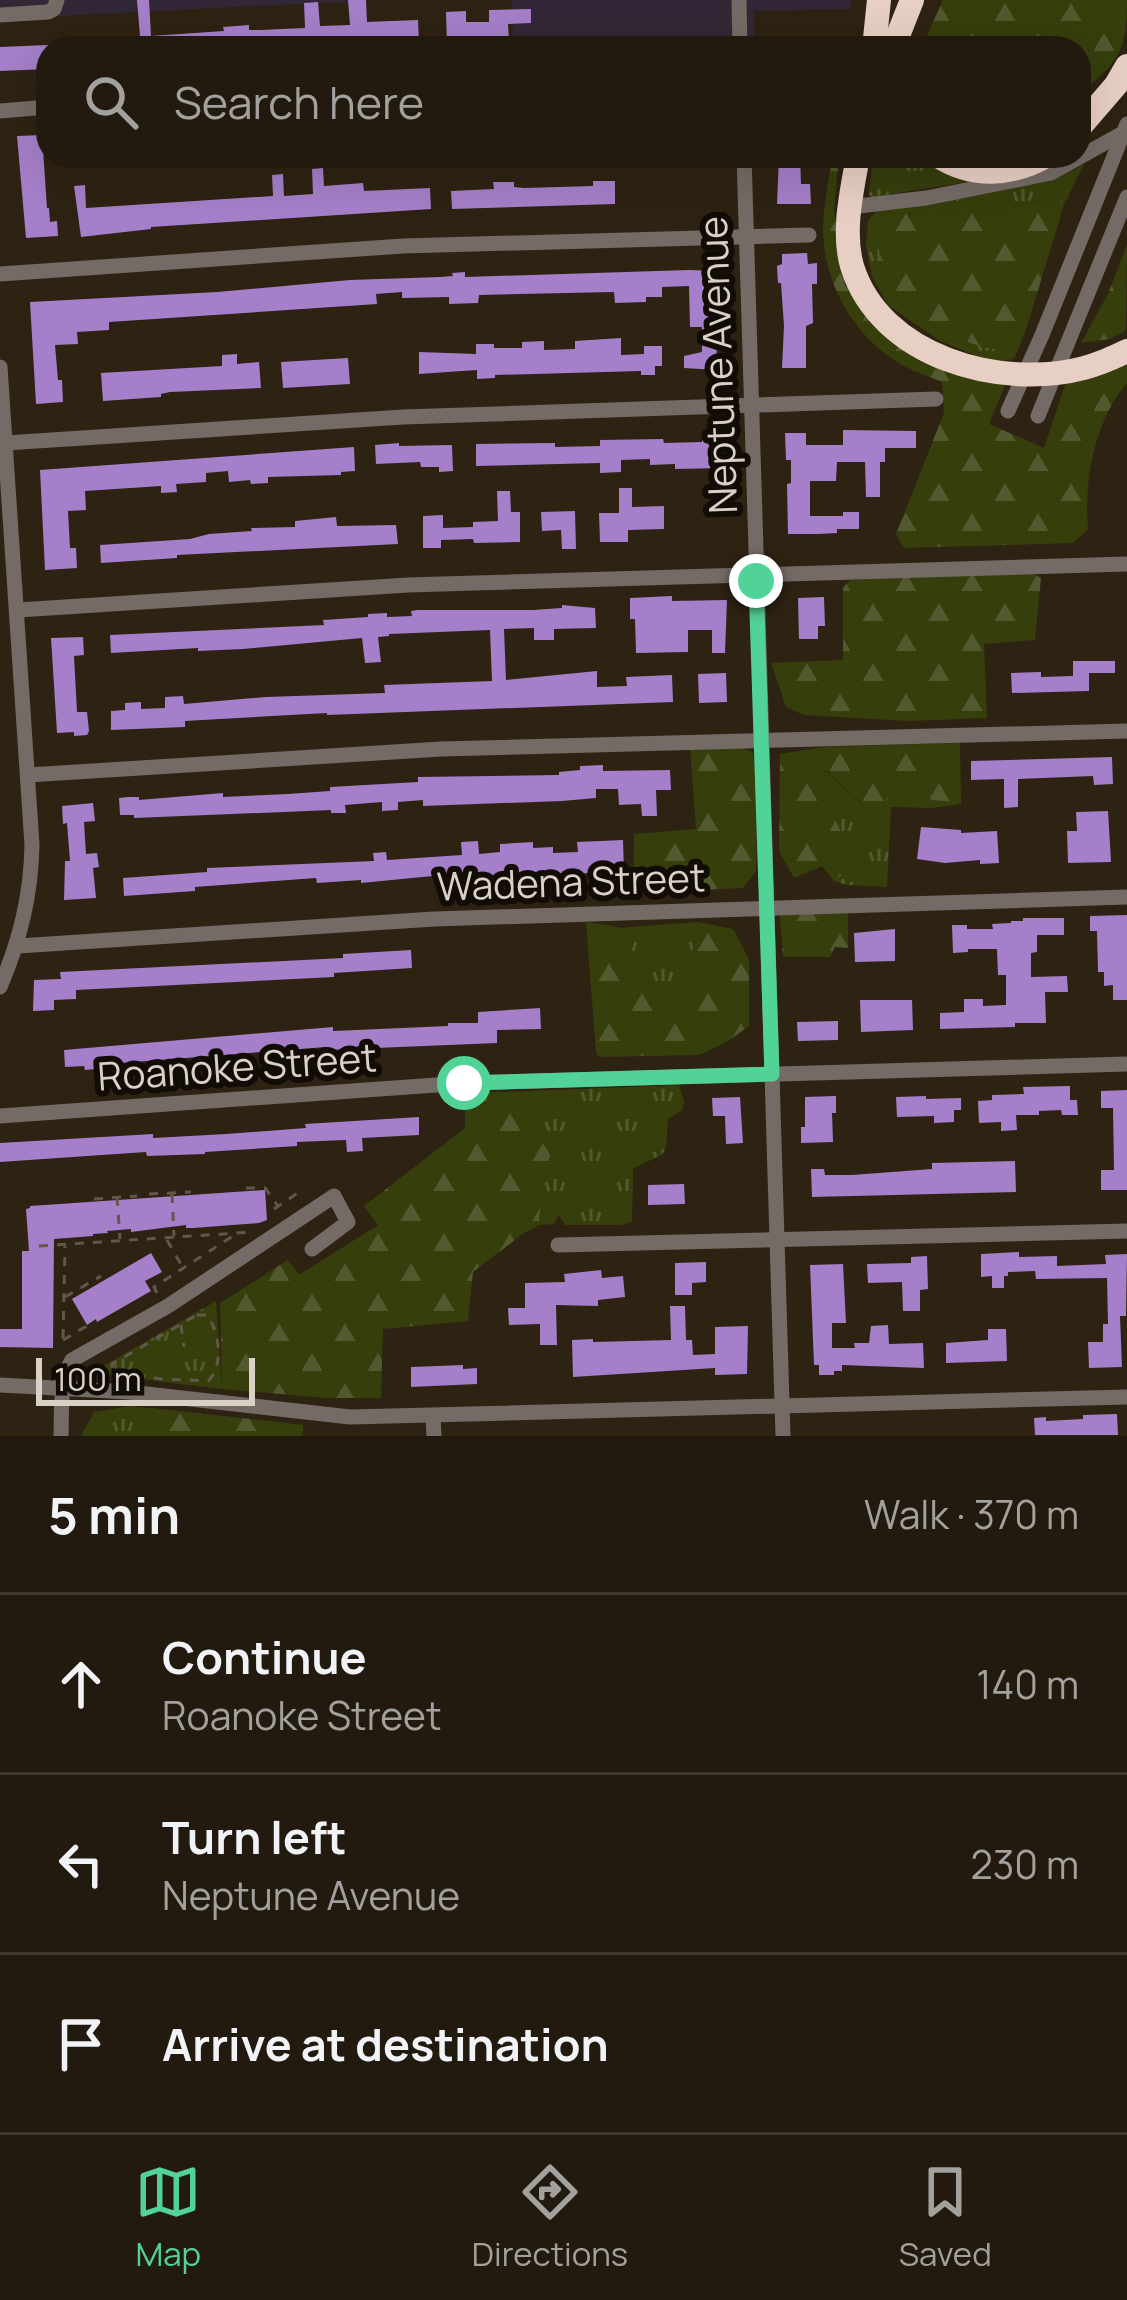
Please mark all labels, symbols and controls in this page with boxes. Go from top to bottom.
search box [36,36,1091,168]
icon: search [78,69,144,135]
text: Search here [174,71,424,133]
street label: Neptune Avenue [685,215,749,515]
route end [729,554,783,608]
street label: Wadena Street [436,849,706,913]
street label: Roanoke Street [96,1029,378,1103]
route start [437,1056,491,1110]
scale bar [36,1352,255,1405]
text: 100 m [54,1356,142,1401]
text: 5 min [48,1480,180,1549]
text: Walk · 370 m [864,1487,1079,1541]
text: Continue [162,1626,367,1688]
icon: ahead [48,1651,114,1717]
text: 140 m [976,1657,1079,1711]
text: Roanoke Street [162,1688,442,1742]
text: Turn left [162,1806,347,1868]
icon: left [48,1831,114,1897]
text: 230 m [971,1837,1079,1891]
text: Neptune Avenue [162,1868,460,1922]
icon: arrive [48,2011,114,2077]
text: Arrive at destination [162,2013,609,2075]
tab: Map [135,2159,201,2276]
tab: Directions [472,2159,628,2276]
tab: Saved [899,2159,992,2276]

